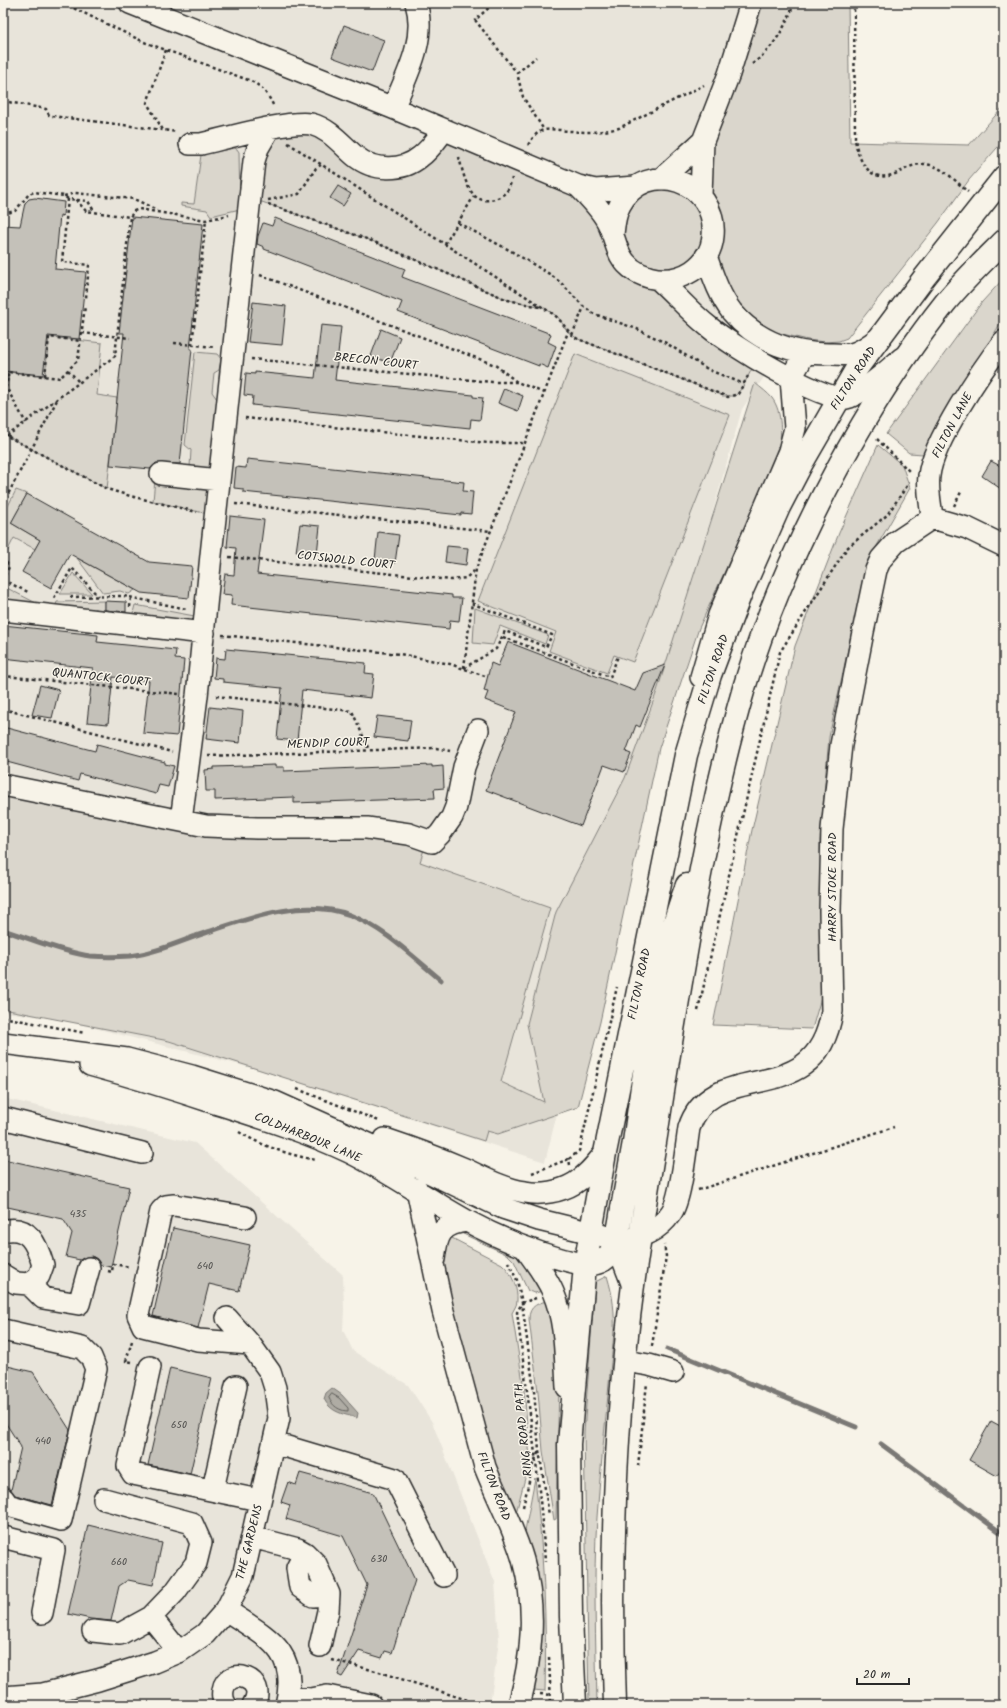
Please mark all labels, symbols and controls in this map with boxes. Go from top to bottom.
street label: FILTON ROAD [826,342,881,414]
street label: BRECON COURT [333,348,420,376]
street label: FILTON LANE [927,388,978,462]
street label: COTSWOLD COURT [296,546,397,575]
street label: FILTON ROAD [693,631,734,707]
street label: QUANTOCK COURT [51,663,152,692]
street label: MENDIP COURT [286,733,371,754]
street label: HARRY STOKE ROAD [823,832,842,942]
street label: FILTON ROAD [623,946,656,1022]
street label: COLDHARBOUR LANE [251,1107,365,1168]
house number: 435 [70,1206,87,1222]
house number: 640 [197,1258,213,1274]
street label: RING ROAD PATH [509,1382,538,1477]
house number: 650 [171,1417,187,1433]
house number: 440 [35,1433,51,1449]
street label: FILTON ROAD [472,1449,516,1524]
street label: THE GARDENS [231,1502,268,1582]
house number: 630 [371,1551,387,1567]
house number: 660 [111,1554,127,1570]
scale bar [857,1660,909,1686]
text: 20 m [863,1665,891,1684]

